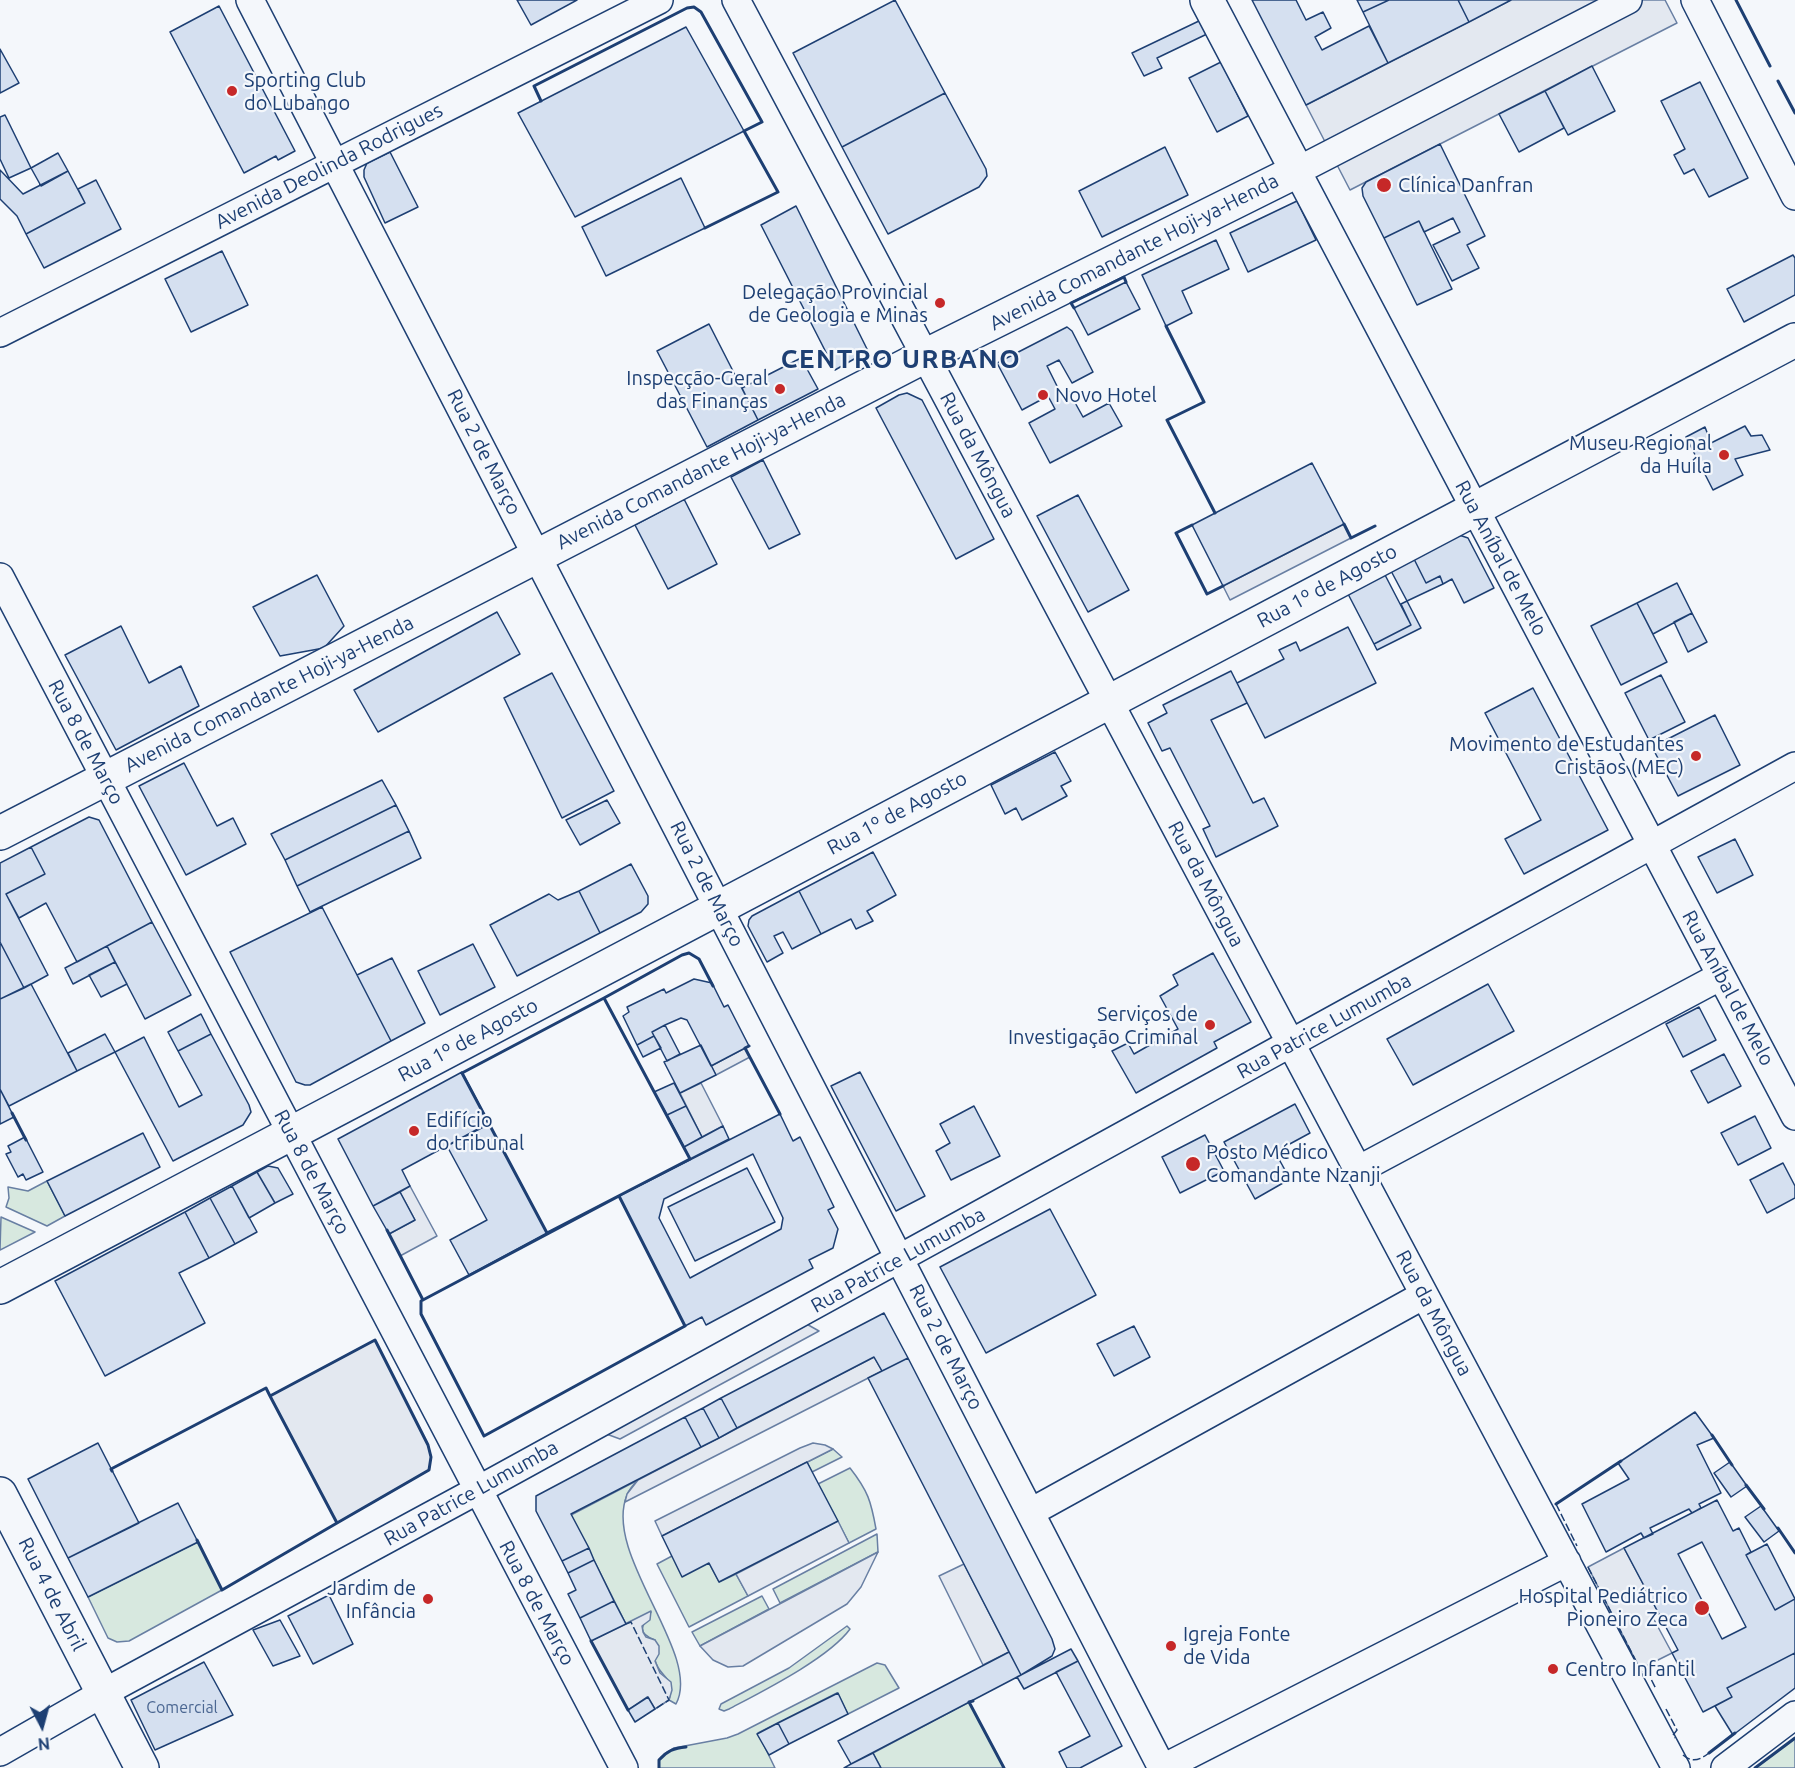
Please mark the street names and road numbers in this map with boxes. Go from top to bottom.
street label: Avenida Deolinda Rodrigues [211,98,447,234]
street label: Avenida Comandante Hoji-ya-Henda [985,168,1283,336]
street label: Rua 2 de Março [442,385,526,519]
street label: Avenida Comandante Hoji-ya-Henda [552,387,850,555]
street label: Rua da Môngua [935,388,1021,522]
street label: Rua Aníbal de Melo [1450,476,1552,640]
street label: Rua 1º de Agosto [1253,539,1401,633]
street label: Avenida Comandante Hoji-ya-Henda [120,610,418,778]
street label: Rua 8 de Março [43,675,129,809]
street label: Rua 1º de Agosto [823,766,971,860]
street label: Rua 2 de Março [665,817,749,951]
street label: Rua da Môngua [1163,817,1249,951]
street label: Rua Aníbal de Melo [1677,906,1779,1070]
street label: Rua Patrice Lumumba [1233,968,1415,1084]
street label: Rua 1º de Agosto [394,993,542,1087]
street label: Rua 8 de Março [269,1105,355,1239]
street label: Rua Patrice Lumumba [807,1202,989,1318]
street label: Rua da Môngua [1391,1246,1477,1380]
street label: Rua 2 de Março [904,1280,988,1414]
street label: Rua Patrice Lumumba [380,1435,562,1551]
street label: Rua 4 de Abril [13,1533,91,1655]
street label: Rua 8 de Março [494,1536,580,1670]

